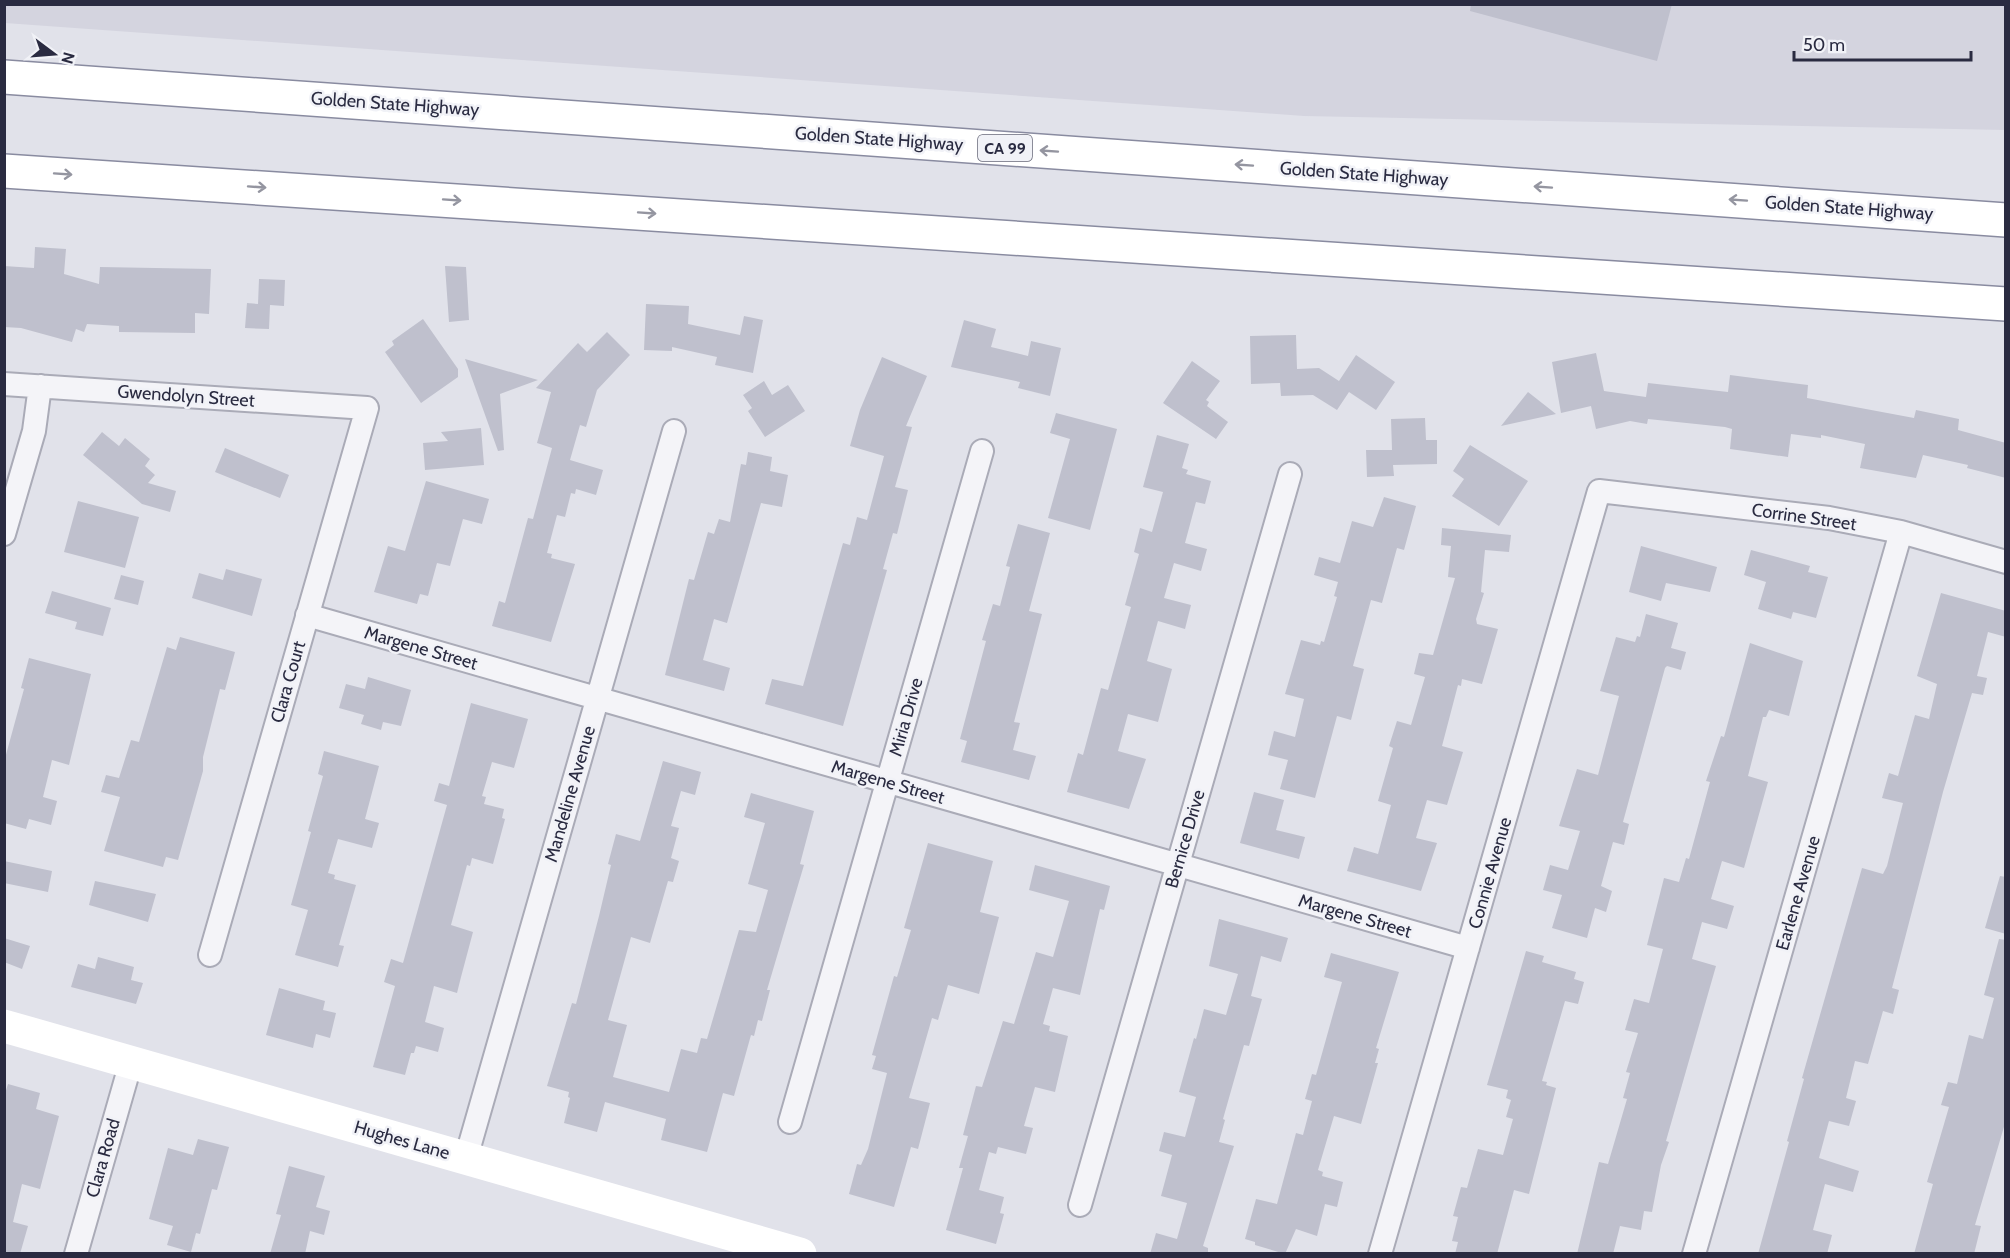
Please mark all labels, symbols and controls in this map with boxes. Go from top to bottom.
north arrow [24,24,84,84]
scale bar [1794,24,1971,62]
text: 50 m [1803,34,1845,56]
text: N [57,50,79,66]
street label: Golden State Highway [310,87,480,121]
street label: Golden State Highway [794,122,964,156]
road number: CA 99 [978,135,1032,161]
one-way arrow [1040,145,1060,156]
street label: Golden State Highway [1279,157,1449,191]
one-way arrow [1234,159,1254,170]
one-way arrow [52,169,72,180]
one-way arrow [1534,181,1554,192]
one-way arrow [247,182,267,193]
street label: Golden State Highway [1764,191,1934,225]
one-way arrow [442,195,461,206]
one-way arrow [1728,195,1748,206]
one-way arrow [636,208,656,219]
street label: Gwendolyn Street [117,380,255,412]
street label: Corrine Street [1750,499,1858,535]
street label: Margene Street [362,621,480,675]
street label: Clara Court [266,639,310,725]
street label: Miria Drive [884,675,928,759]
street label: Mandeline Avenue [540,723,600,865]
street label: Margene Street [829,755,947,809]
street label: Bernice Drive [1160,787,1210,891]
street label: Connie Avenue [1464,815,1516,931]
street label: Earlene Avenue [1771,833,1825,953]
street label: Margene Street [1296,889,1414,943]
street label: Clara Road [81,1116,125,1200]
street label: Hughes Lane [352,1116,452,1164]

